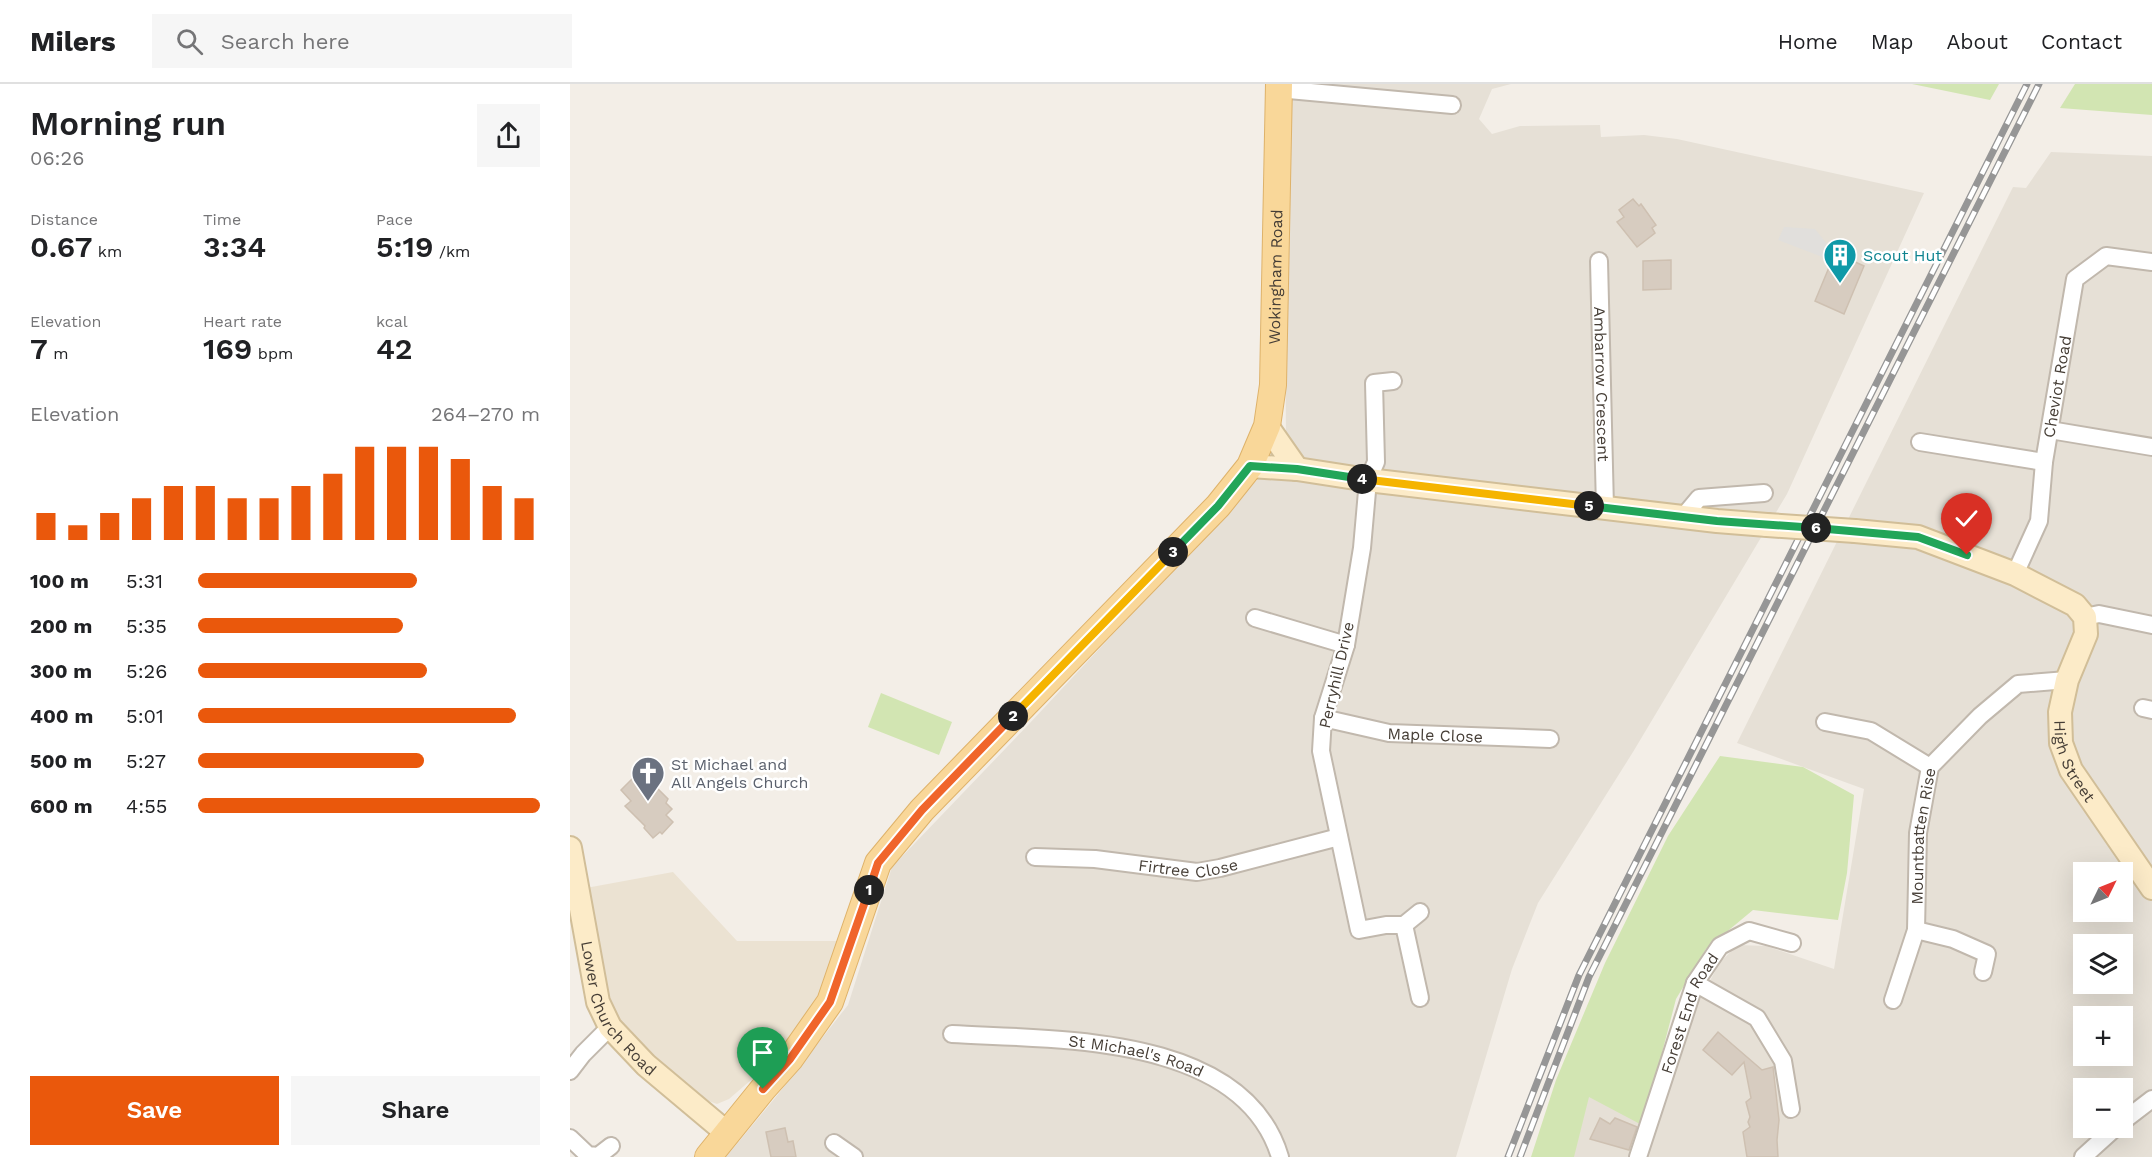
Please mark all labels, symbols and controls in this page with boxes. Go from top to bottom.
search box [152,14,572,68]
text: Milers [30,25,116,58]
icon: search [173,25,206,58]
text: Search here [221,29,350,54]
text: Home [1778,29,1838,54]
text: Map [1871,29,1914,54]
text: About [1947,29,2008,54]
text: Contact [2041,29,2122,54]
text: Morning run [30,104,226,143]
button: share [477,104,540,167]
text: 06:26 [30,146,84,170]
street label: Wokingham Road [1265,209,1286,345]
text: Distance [30,210,98,229]
text: Time [203,210,241,229]
text: Pace [376,210,413,229]
text: 0.67 [30,229,92,264]
text: 3:34 [203,229,266,264]
text: 5:19 [376,229,433,264]
building icon: Scout Hut [1822,237,1858,284]
text: km [92,242,122,261]
text: /km [433,242,470,261]
place label: Scout Hut [1863,246,1942,265]
street label: Ambarrow Crescent [1590,306,1613,462]
text: Elevation [30,312,101,331]
text: Heart rate [203,312,282,331]
text: kcal [376,312,408,331]
text: 7 [30,331,48,366]
text: 169 [203,331,252,366]
text: 42 [376,331,413,366]
street label: Cheviot Road [2039,334,2075,439]
text: m [48,344,68,363]
text: bpm [252,344,293,363]
text: Elevation [30,402,119,426]
text: 264–270 m [431,402,540,426]
pin: 4 [1347,464,1377,494]
text: 4 [1357,469,1367,488]
pin: 5 [1574,491,1604,521]
pin [1941,493,1992,555]
text: 5 [1584,496,1594,515]
icon: check [1950,502,1983,535]
pin: 6 [1801,513,1831,543]
text: 6 [1811,518,1821,537]
pin: 3 [1158,537,1188,567]
text: 3 [1168,542,1178,561]
text: 100 m [30,569,89,593]
text: 5:31 [126,569,163,593]
text: 200 m [30,614,92,638]
text: 5:35 [126,614,167,638]
street label: Perryhill Drive [1315,620,1358,730]
text: 300 m [30,659,92,683]
text: 5:26 [126,659,167,683]
pin: 2 [998,701,1028,731]
text: 400 m [30,704,93,728]
text: 5:01 [126,704,164,728]
text: 2 [1008,706,1018,725]
street label: High Street [2050,720,2099,806]
street label: Maple Close [1387,724,1483,746]
text: 500 m [30,749,92,773]
text: 5:27 [126,749,166,773]
church icon: St Michael and All Angels Church [630,755,666,802]
place label: St Michael and All Angels Church [671,755,809,792]
street label: Mountbatten Rise [1908,766,1940,905]
text: 600 m [30,794,93,818]
text: 4:55 [126,794,167,818]
street label: Firtree Close [1137,855,1240,882]
north arrow [2073,862,2133,922]
map controls [2073,862,2133,1138]
pin: 1 [854,875,884,905]
text: 1 [866,880,872,899]
button: layers [2073,934,2133,994]
street label: Lower Church Road [577,939,660,1080]
street label: Forest End Road [1657,949,1723,1076]
button: + [2073,1006,2133,1066]
pin [737,1027,788,1089]
street label: St Michael's Road [1067,1031,1207,1081]
icon: arrive [746,1036,779,1069]
button: Save [30,1076,279,1145]
button: Share [291,1076,540,1145]
button: − [2073,1078,2133,1138]

